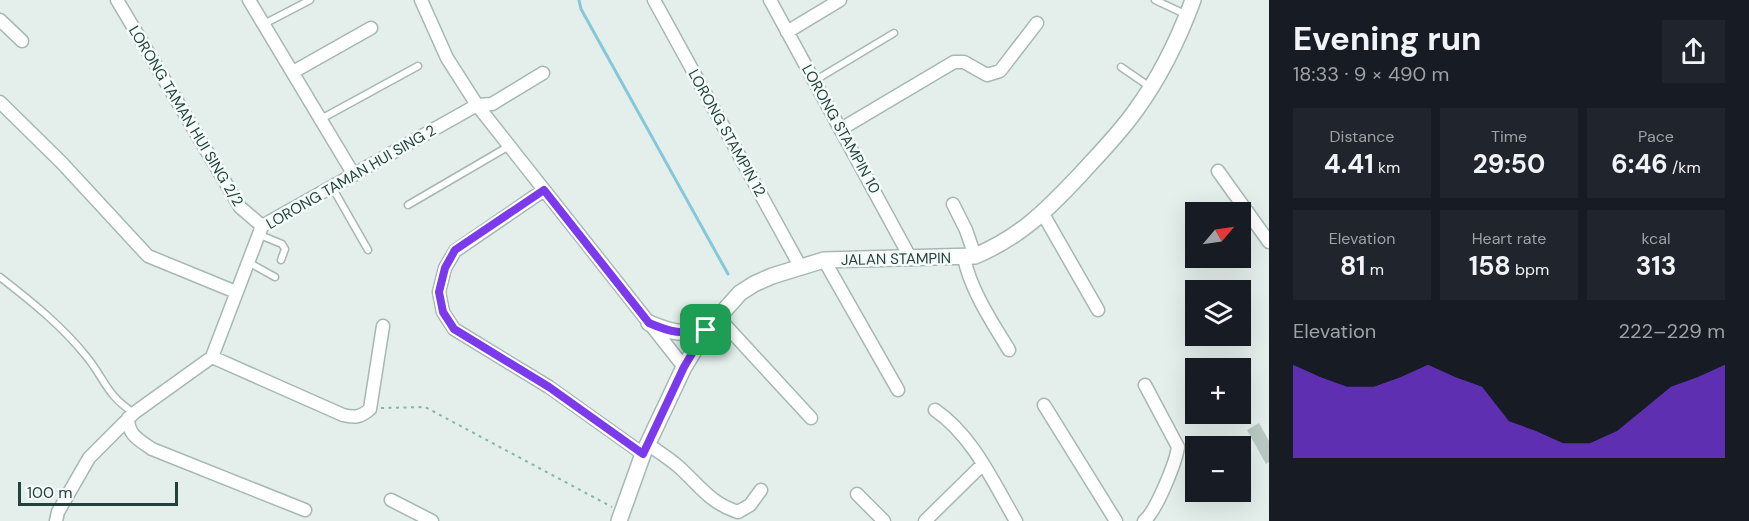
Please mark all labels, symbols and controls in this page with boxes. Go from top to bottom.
text: Evening run [1293,17,1481,60]
button: share [1662,20,1725,83]
street label: LORONG TAMAN HUI SING 2/2 [124,22,248,210]
street label: LORONG STAMPIN 10 [797,61,885,197]
text: 18:33 · 9 × 490 m [1293,61,1449,87]
street label: LORONG STAMPIN 12 [684,66,770,200]
street label: LORONG TAMAN HUI SING 2 [262,120,440,234]
text: Distance [1330,126,1394,147]
text: Time [1491,126,1527,147]
text: Pace [1638,126,1674,147]
text: 4.41 [1324,147,1374,181]
text: 29:50 [1473,147,1545,181]
text: 6:46 [1611,147,1668,181]
text: km [1374,157,1400,178]
text: /km [1668,157,1701,178]
north arrow [1185,202,1251,268]
map controls [1185,202,1251,502]
text: Elevation [1329,228,1395,249]
text: Heart rate [1472,228,1546,249]
text: kcal [1642,228,1670,249]
street label: JALAN STAMPIN [841,248,951,270]
text: 81 [1340,249,1365,283]
text: 158 [1469,249,1511,283]
text: 313 [1636,249,1676,283]
text: m [1365,259,1384,280]
text: bpm [1511,259,1549,280]
button: layers [1185,280,1251,346]
pin [680,304,731,355]
icon: arrive [689,313,722,346]
text: Elevation [1293,318,1376,344]
text: 222–229 m [1619,318,1725,344]
button: + [1185,358,1251,424]
button: − [1185,436,1251,502]
scale bar [18,479,178,506]
text: 100 m [27,482,72,503]

